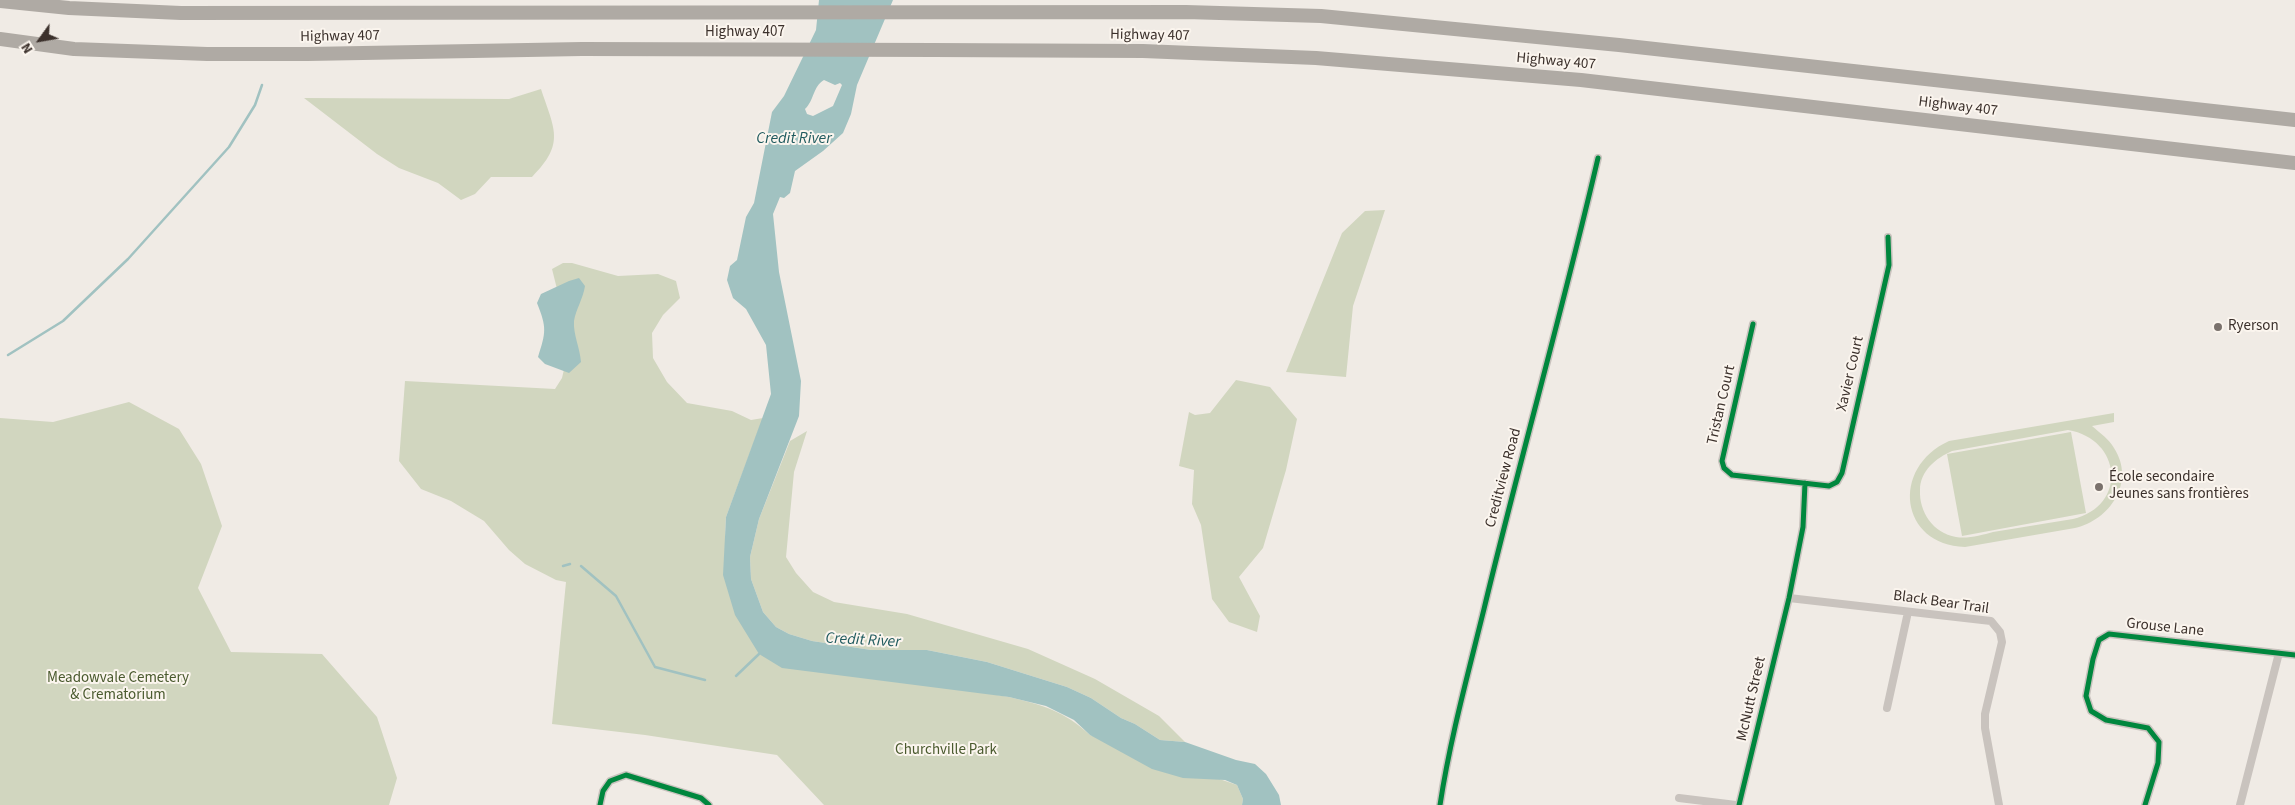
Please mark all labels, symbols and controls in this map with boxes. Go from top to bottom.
north arrow [15,15,65,65]
street label: Highway 407 [705,24,785,42]
street label: Highway 407 [1110,26,1190,46]
street label: Highway 407 [300,27,380,47]
text: N [16,39,38,57]
street label: Highway 407 [1515,50,1597,74]
street label: Highway 407 [1917,93,1999,121]
water label: Credit River [756,129,832,149]
place label: Ryerson [2228,318,2279,336]
marker: Ryerson [2212,321,2224,333]
street label: Xavier Court [1834,335,1868,413]
street label: Tristan Court [1704,364,1740,446]
street label: Creditview Road [1482,426,1526,530]
place label: École secondaire Jeunes sans frontières [2109,469,2249,504]
marker: École secondaire Jeunes sans frontières [2093,481,2105,493]
street label: Black Bear Trail [1892,587,1990,619]
street label: Grouse Lane [2125,615,2205,641]
water label: Credit River [825,629,901,653]
street label: McNutt Street [1734,655,1770,743]
park label: Meadowvale Cemetery & Crematorium [47,670,189,705]
park label: Churchville Park [895,742,997,760]

